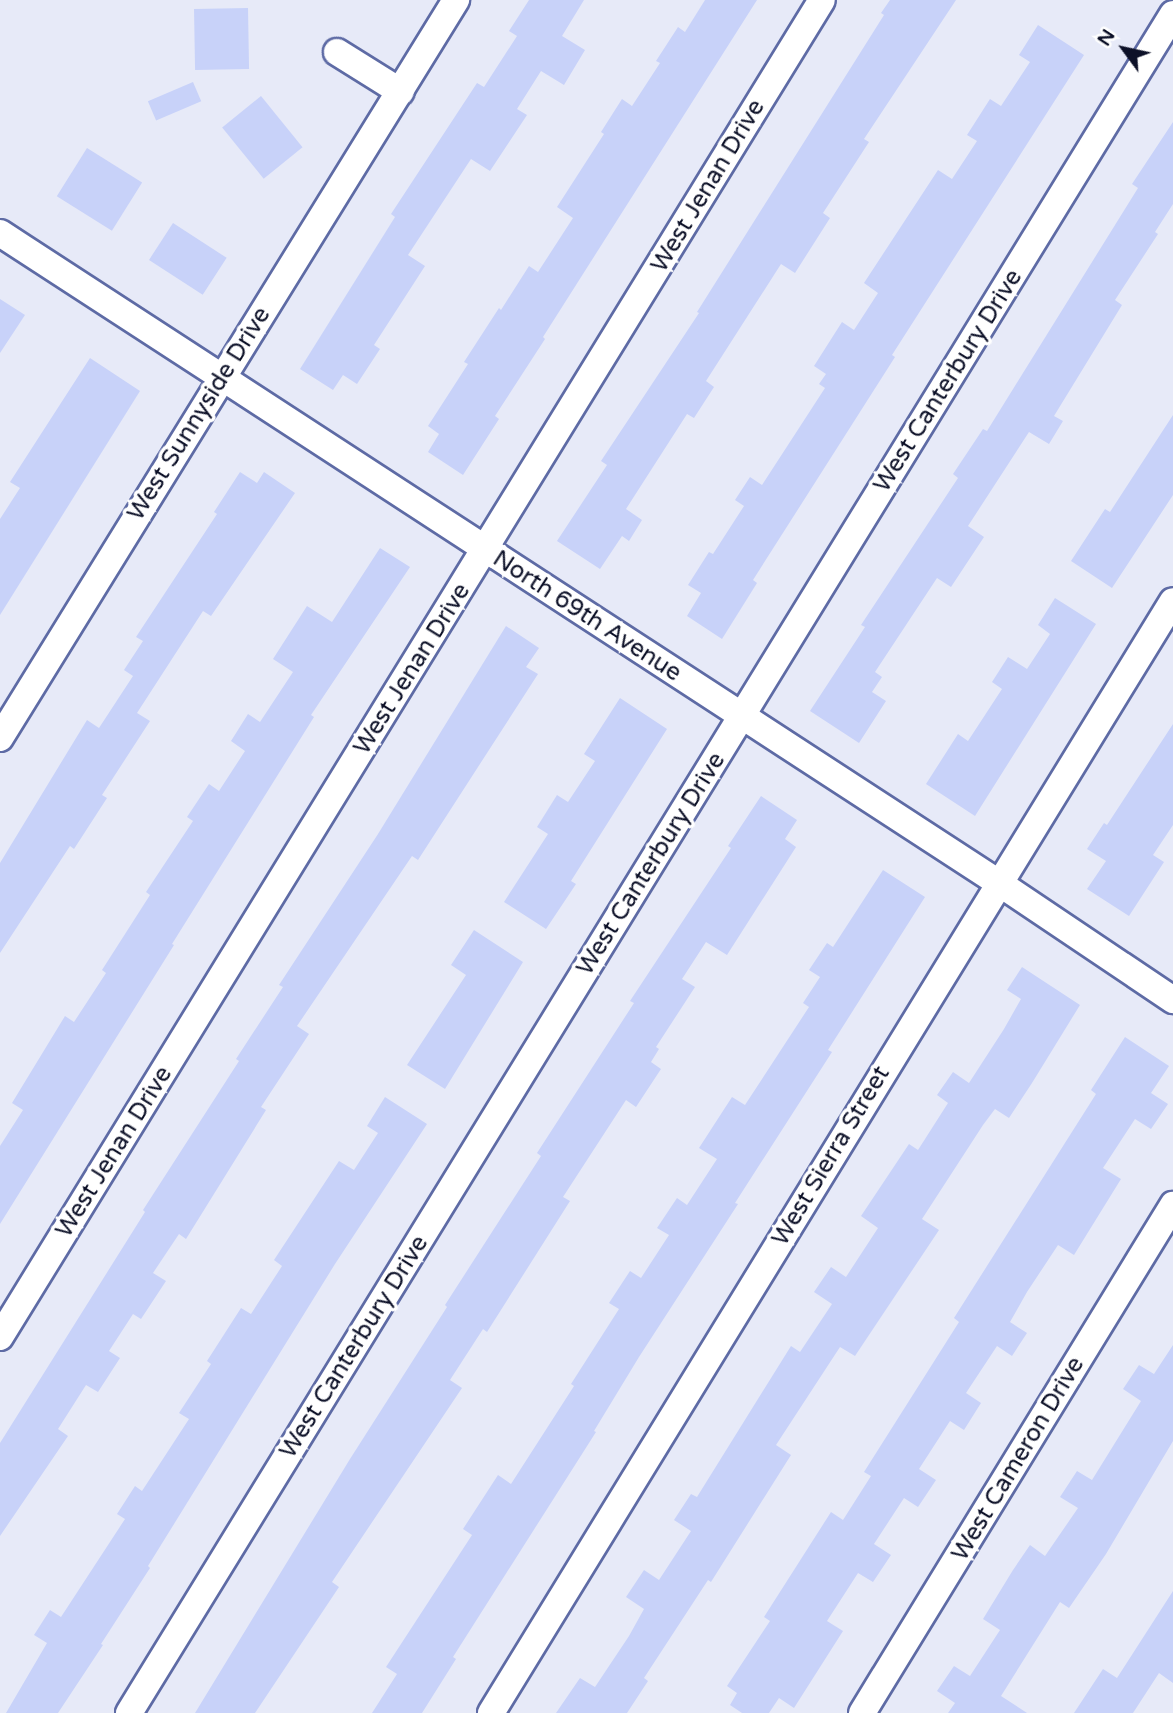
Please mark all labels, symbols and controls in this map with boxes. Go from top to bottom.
north arrow [1089,14,1159,84]
text: N [1093,25,1120,50]
street label: West Jenan Drive [645,94,771,278]
street label: West Canterbury Drive [868,264,1028,498]
street label: West Sunnyside Drive [122,302,276,526]
street label: North 69th Avenue [487,544,687,688]
street label: West Jenan Drive [348,578,476,760]
street label: West Canterbury Drive [571,747,731,981]
street label: West Jenan Drive [50,1061,178,1243]
street label: West Sierra Street [766,1061,896,1251]
street label: West Canterbury Drive [274,1230,434,1464]
street label: West Cameron Drive [946,1352,1090,1566]

